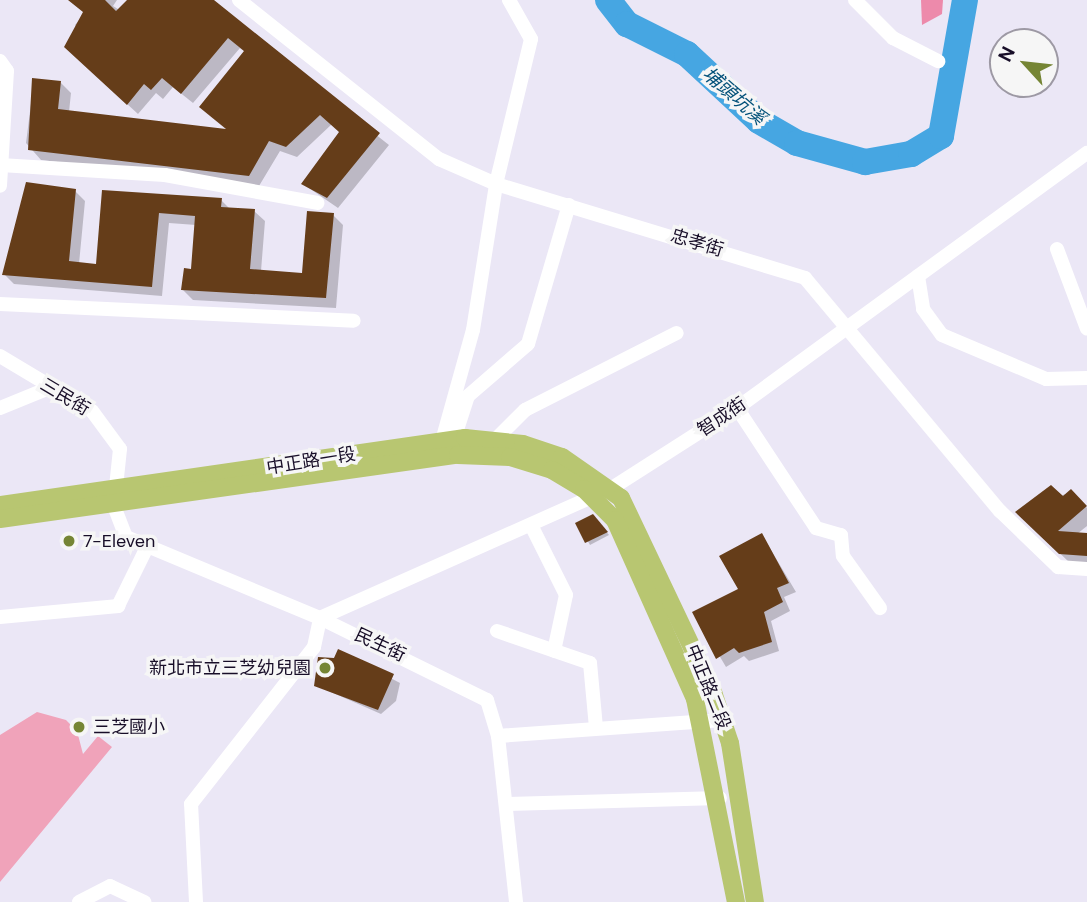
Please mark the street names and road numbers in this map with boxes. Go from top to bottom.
street label: 忠孝街 [668,225,726,261]
street label: 三民街 [36,374,94,420]
street label: 智成街 [694,393,750,441]
street label: 中正路一段 [265,443,357,479]
street label: 民生街 [351,624,409,666]
street label: 中正路二段 [681,641,735,733]

